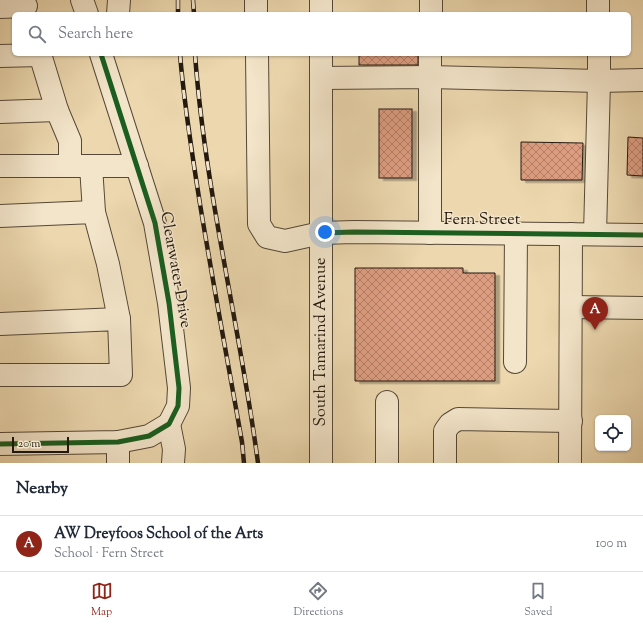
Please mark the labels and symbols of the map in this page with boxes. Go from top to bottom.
street label: Fern Street [444,209,521,232]
street label: Clearwater Drive [153,210,197,330]
your location [315,222,335,242]
street label: South Tamarind Avenue [310,257,333,427]
pin: A [582,297,608,330]
scale bar [12,435,69,454]

